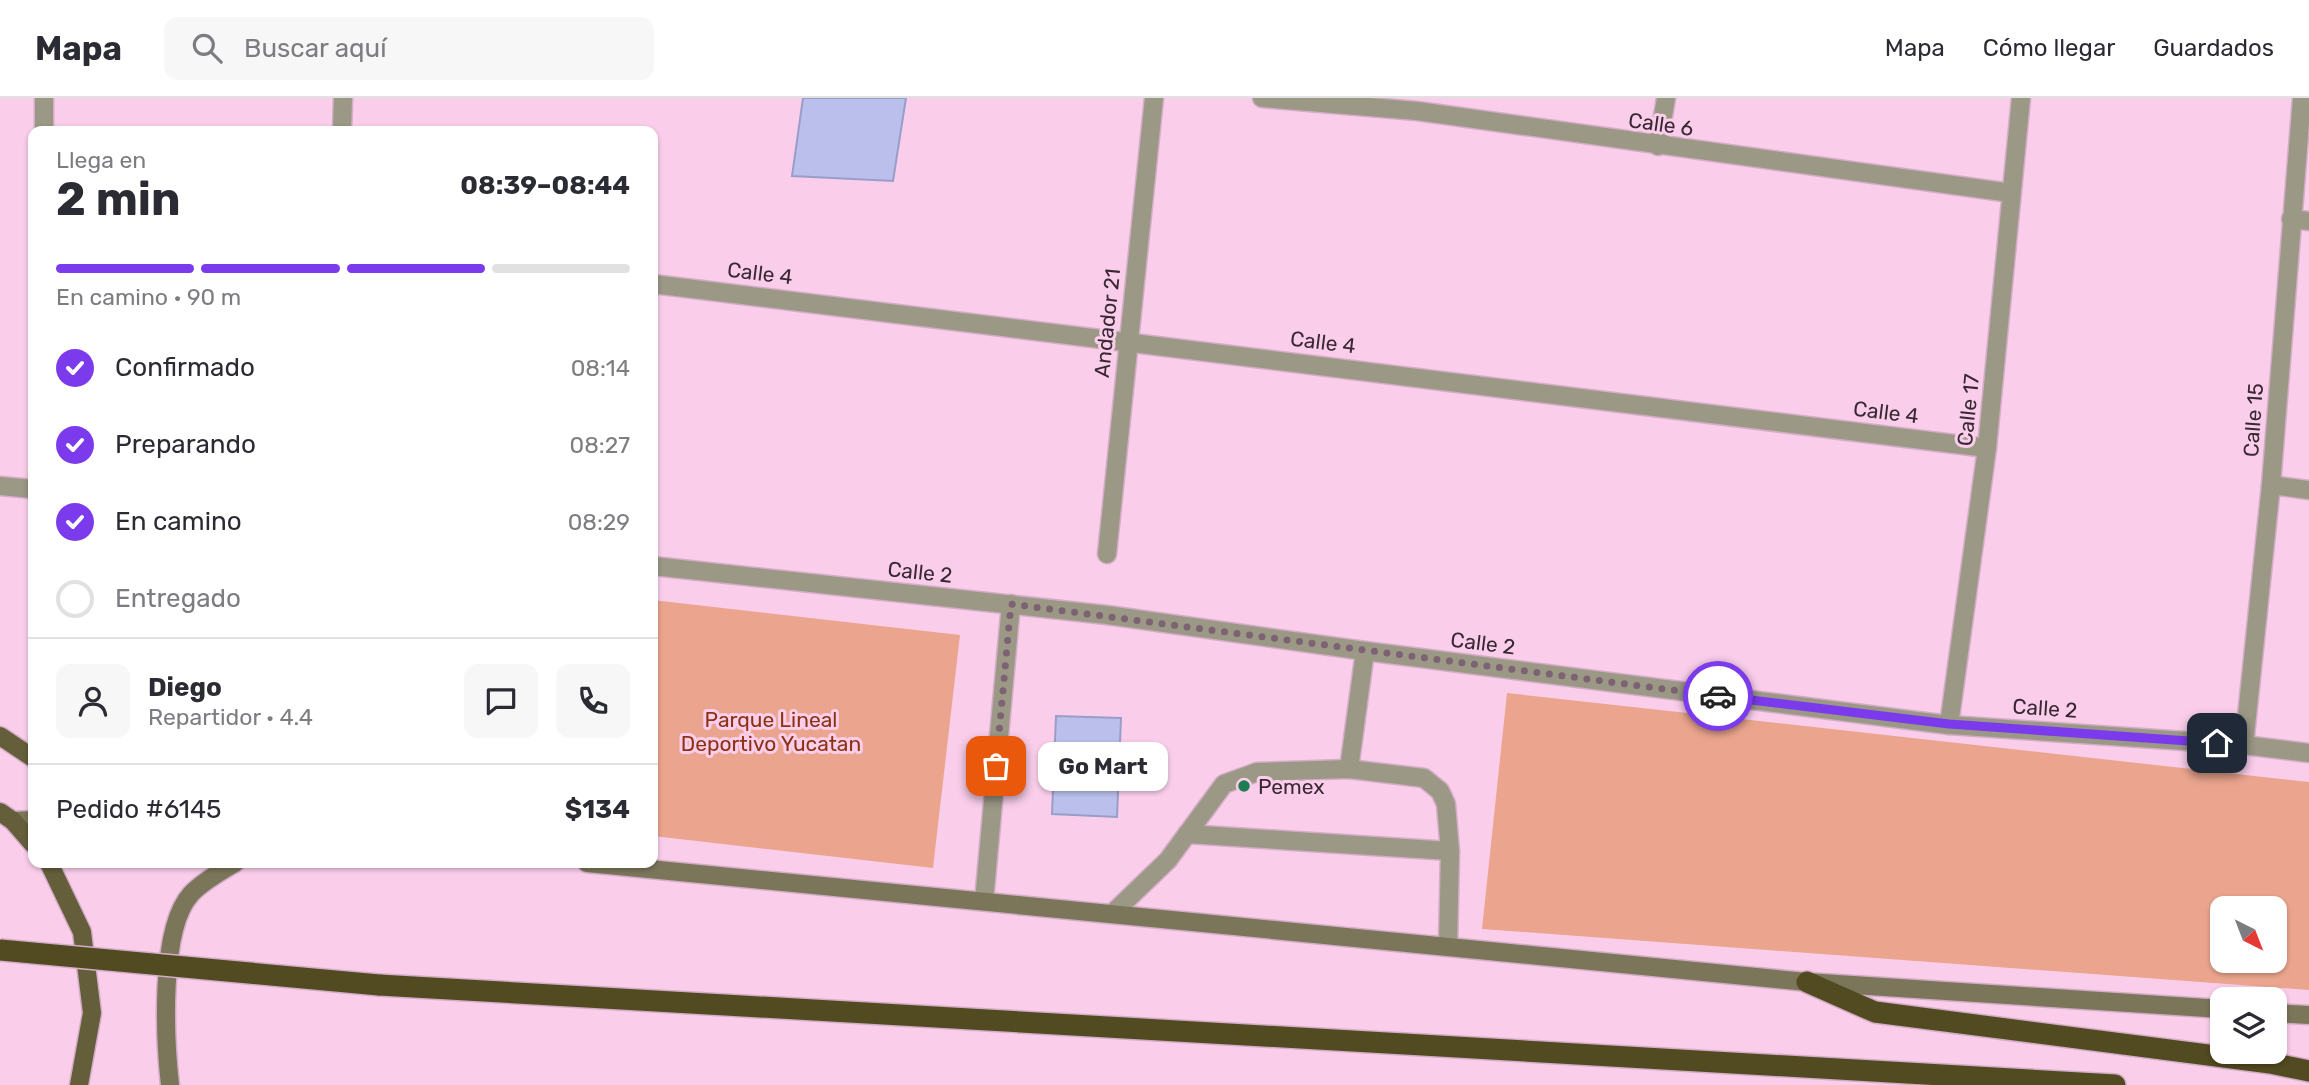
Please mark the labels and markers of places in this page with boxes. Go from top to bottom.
pin [2187,713,2247,773]
pin [966,736,1026,796]
callout: Go Mart [1038,742,1168,790]
place label: Pemex [1258,774,1325,799]
marker: Pemex [1236,778,1252,794]

